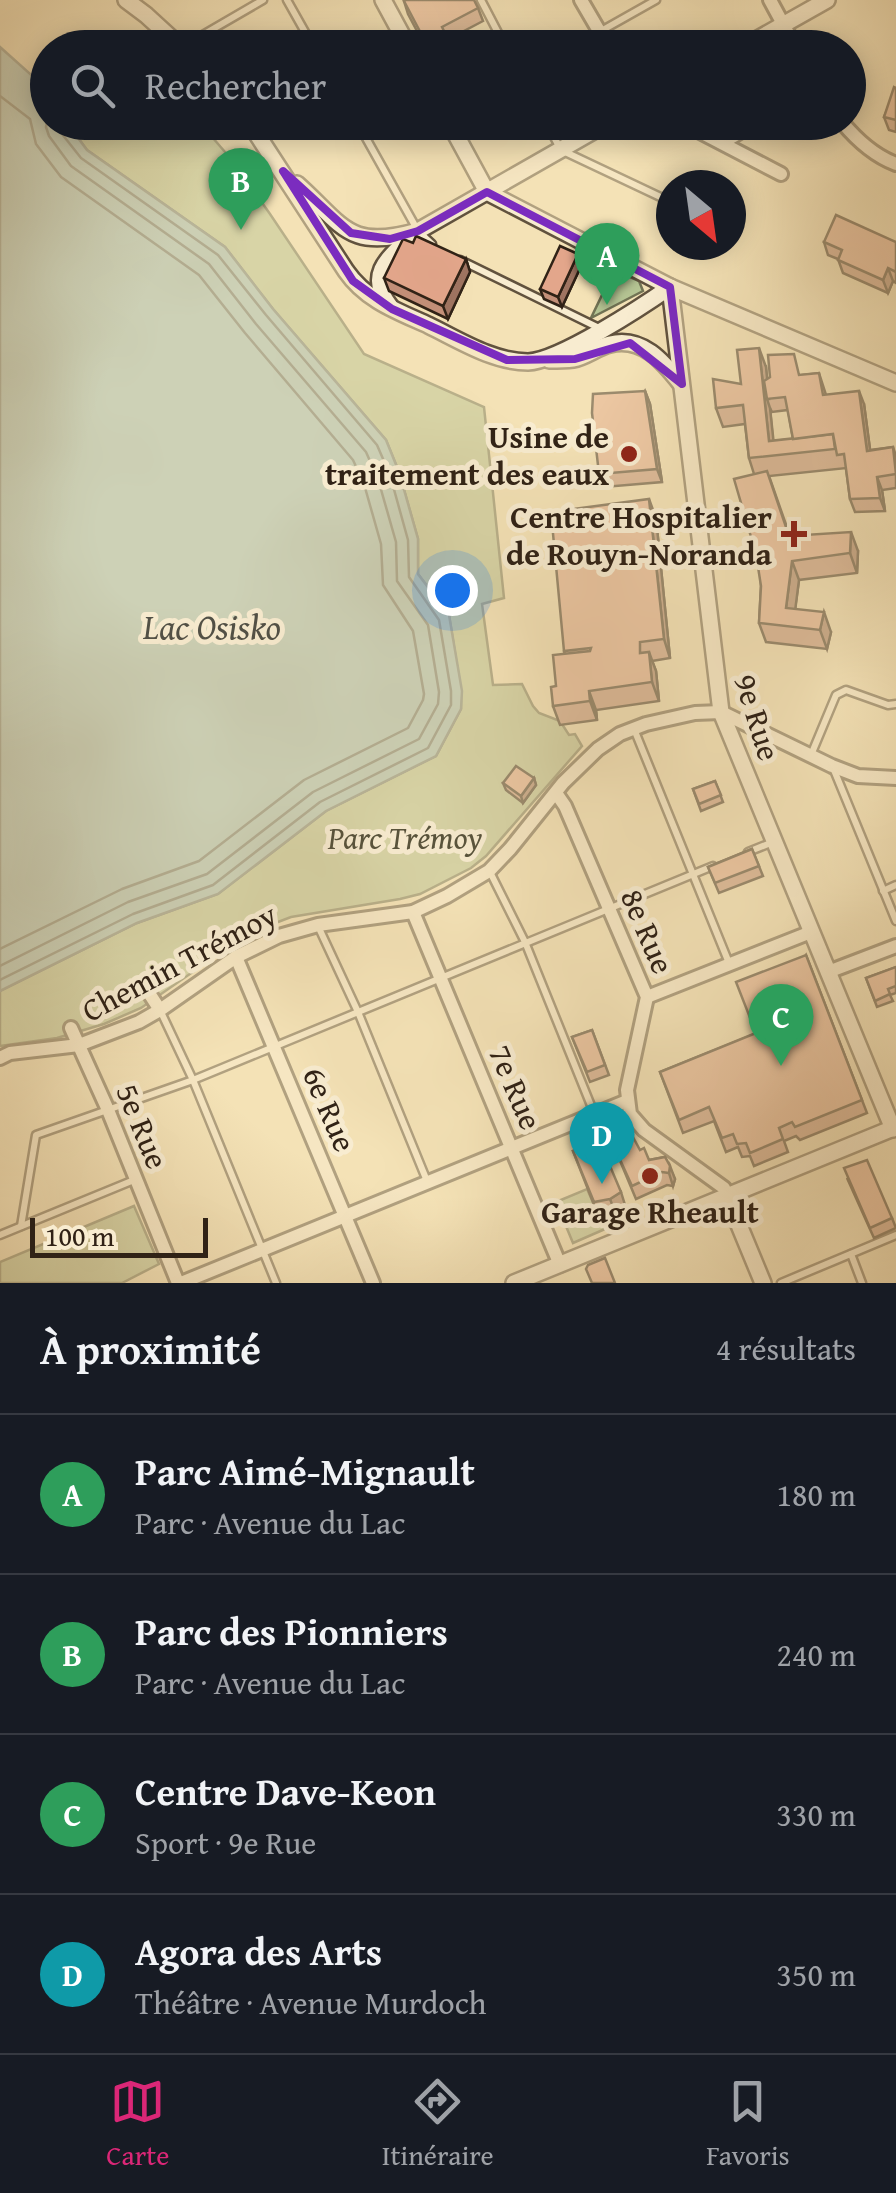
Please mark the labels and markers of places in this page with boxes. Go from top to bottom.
pin: B [208,148,274,230]
pin: A [574,222,640,305]
place label: Usine de traitement des eaux [325,413,609,497]
marker: Usine de traitement des eaux [618,443,640,465]
place label: Centre Hospitalier de Rouyn-Noranda [506,493,773,577]
marker: Centre Hospitalier de Rouyn-Noranda [781,521,807,547]
pin: C [748,984,814,1066]
pin: D [570,1102,634,1184]
marker: Garage Rheault [639,1165,661,1187]
place label: Garage Rheault [541,1188,759,1235]

